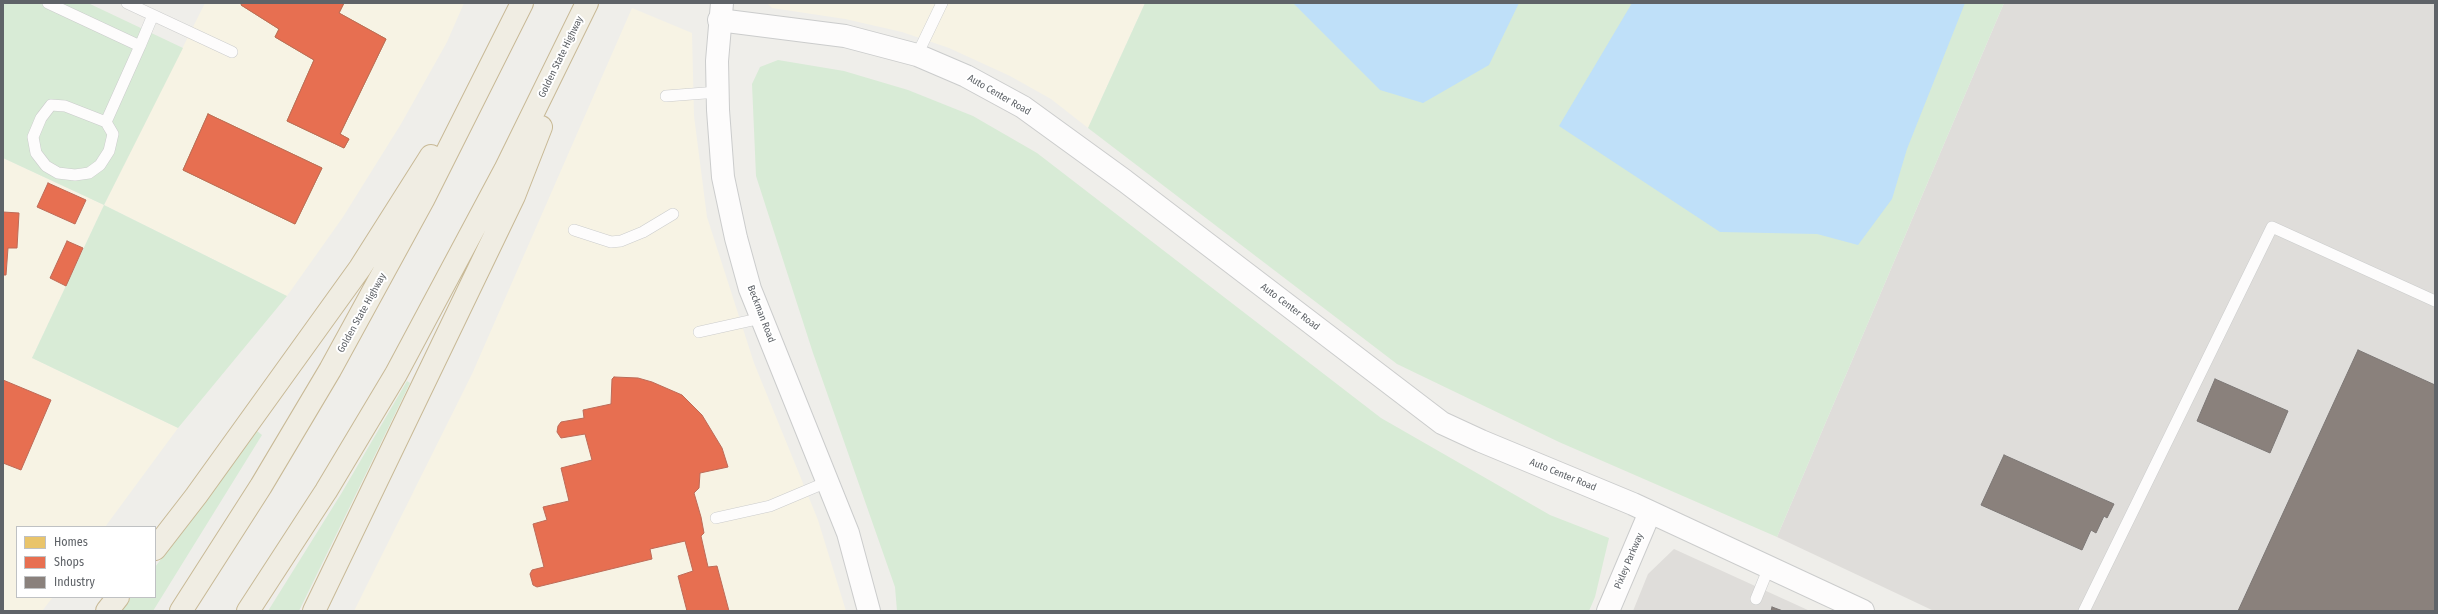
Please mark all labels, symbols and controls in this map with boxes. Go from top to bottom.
street label: Golden State Highway [536,14,586,100]
street label: Auto Center Road [965,72,1033,118]
street label: Golden State Highway [335,271,389,355]
street label: Auto Center Road [1258,281,1322,333]
street label: Beckman Road [745,284,777,344]
street label: Auto Center Road [1528,456,1598,494]
legend [16,526,156,598]
street label: Pixley Parkway [1612,531,1646,591]
text: Homes [54,535,88,549]
text: Shops [54,555,84,569]
text: Industry [54,575,95,589]

